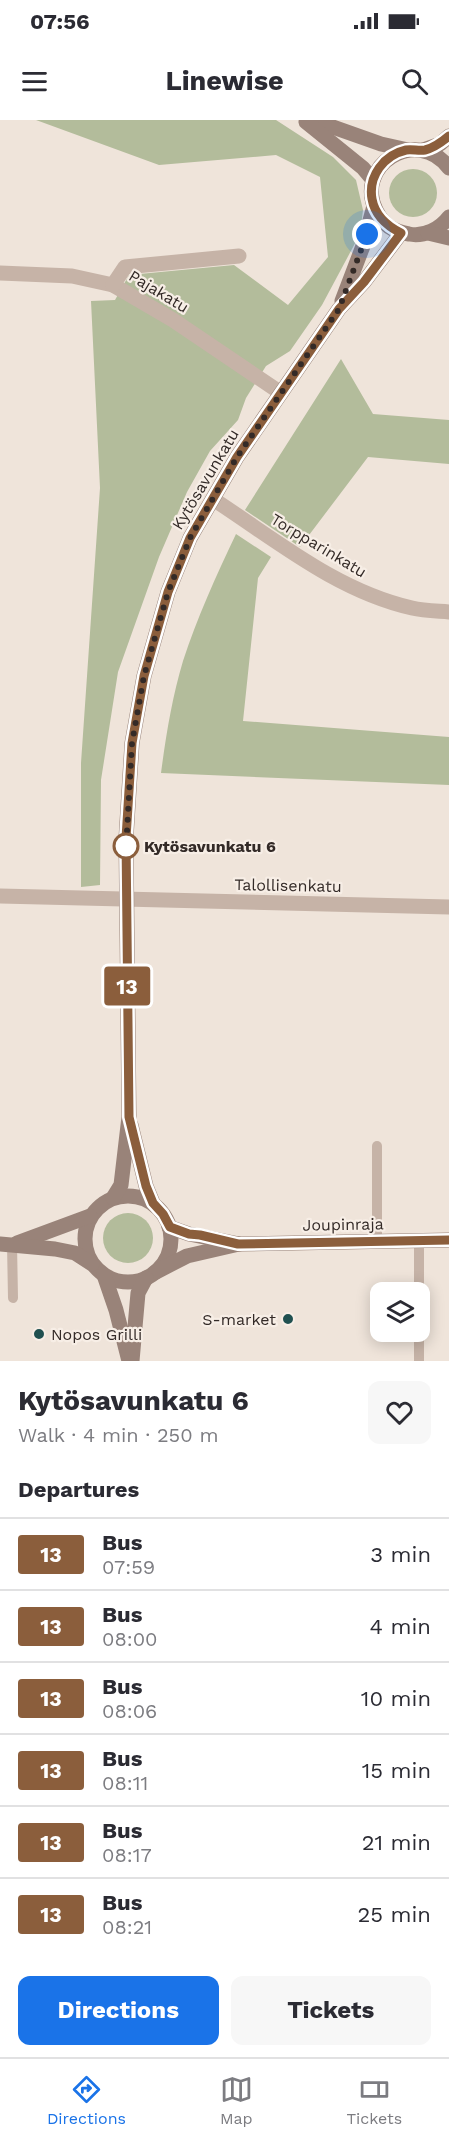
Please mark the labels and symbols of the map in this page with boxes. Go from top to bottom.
your location [352,219,382,249]
street label: Pajakatu [125,266,192,317]
street label: Kytösavunkatu [168,426,243,533]
street label: Torpparinkatu [268,509,370,581]
marker: Kytösavunkatu 6 [113,833,139,859]
place label: Kytösavunkatu 6 [144,837,276,856]
street label: Talollisenkatu [234,875,342,896]
line badge: 13 [100,966,154,1006]
street label: Joupinraja [302,1214,384,1235]
place label: S-market [202,1310,276,1329]
marker: S-market [281,1312,295,1326]
place label: Nopos Grilli [51,1325,142,1344]
marker: Nopos Grilli [32,1327,46,1341]

